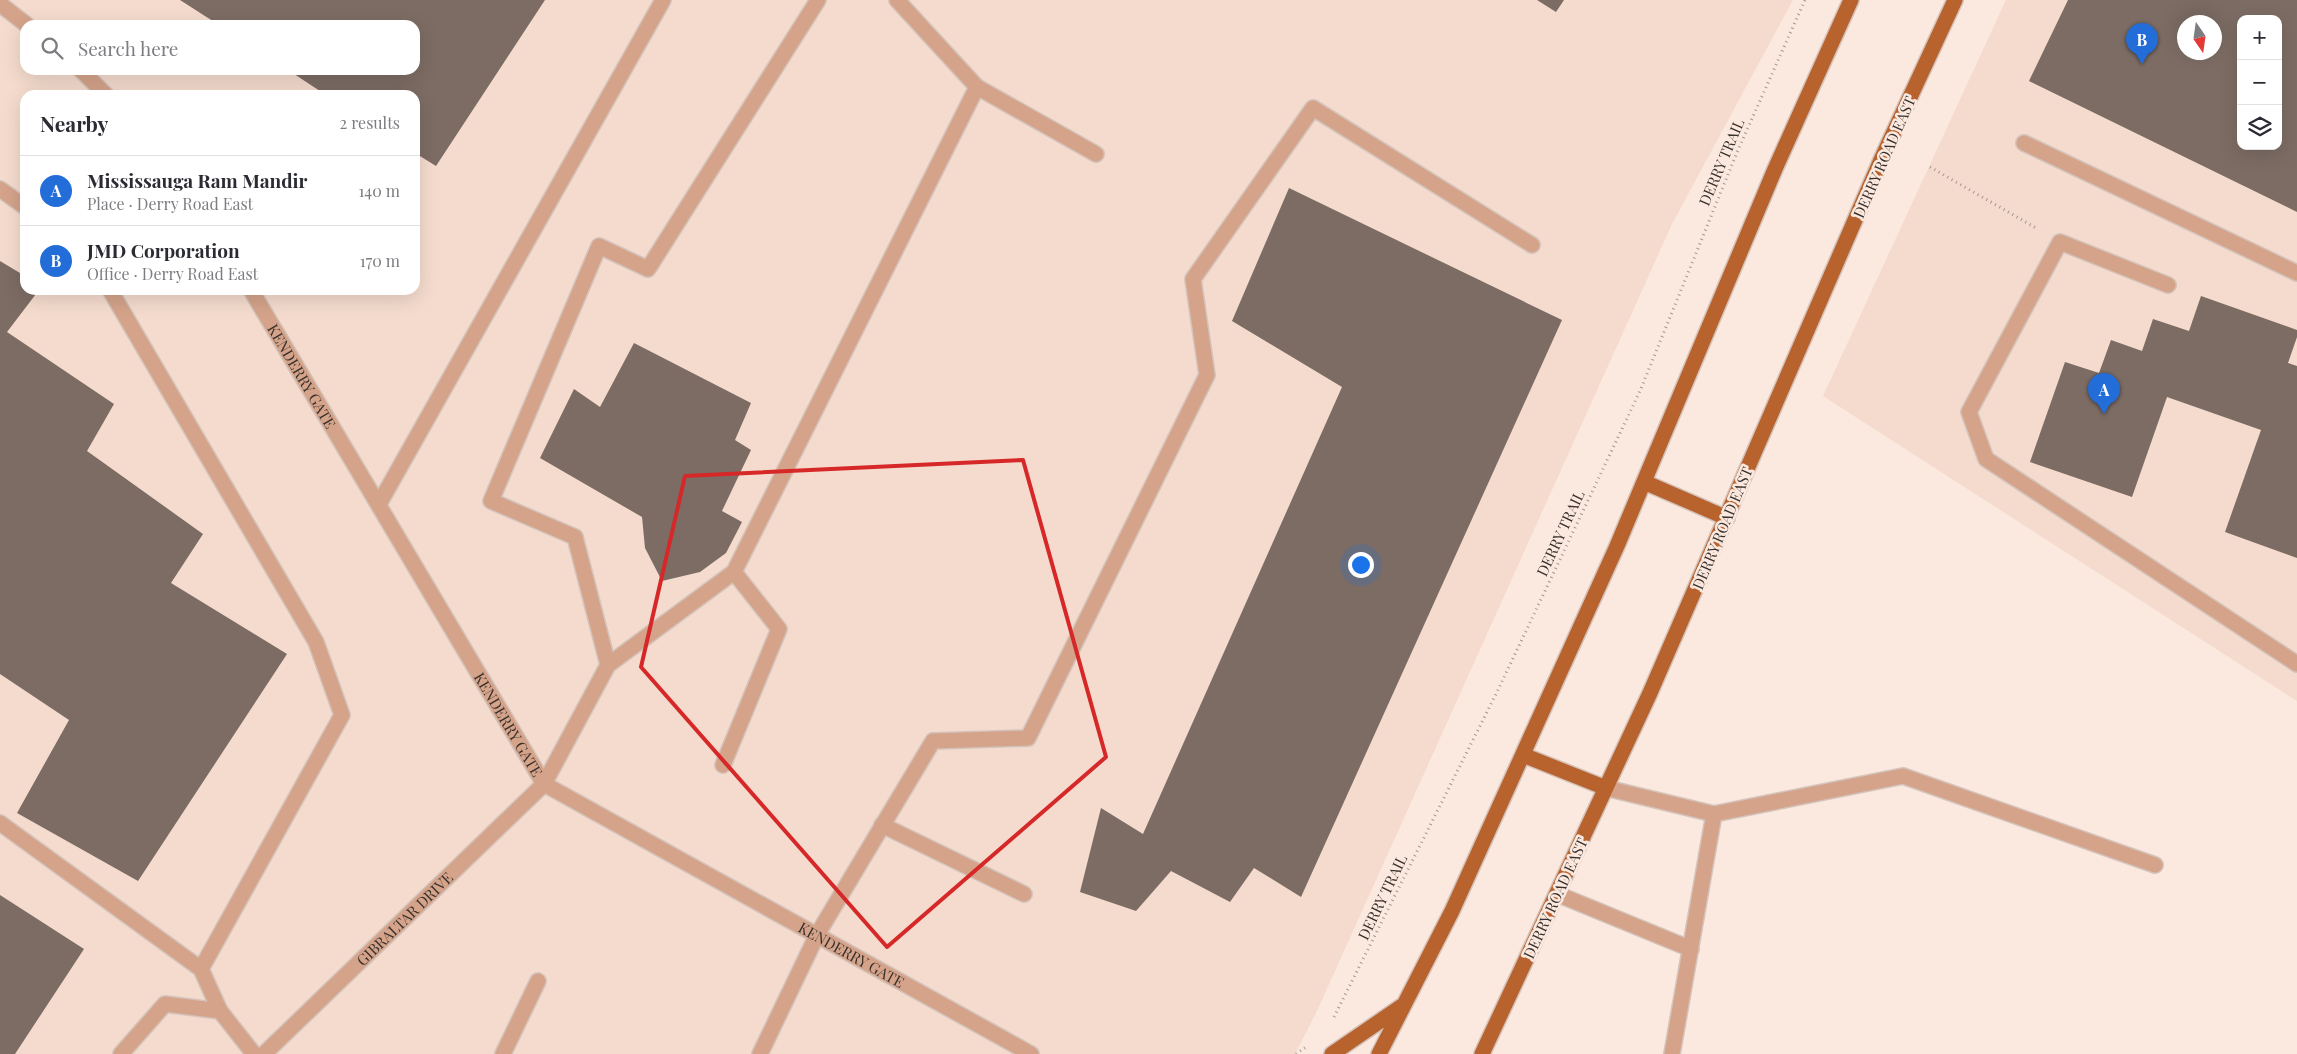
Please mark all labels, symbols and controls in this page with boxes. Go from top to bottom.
north arrow [2177,15,2222,60]
map controls [2237,15,2282,150]
button: + [2237,15,2282,60]
search box [20,20,420,75]
pin: B [2126,23,2158,64]
icon: search [38,34,66,62]
text: Search here [78,35,178,61]
button: − [2237,60,2282,105]
street label: DERRY ROAD EAST [1848,93,1920,221]
button: layers [2237,105,2282,150]
text: Nearby [40,109,109,137]
text: 2 results [340,112,400,133]
street label: DERRY TRAIL [1694,115,1748,208]
text: Mississauga Ram Mandir [87,167,307,193]
text: A [51,180,61,201]
text: 140 m [358,180,400,201]
text: Place · Derry Road East [87,193,253,214]
text: JMD Corporation [87,237,240,263]
text: B [51,250,61,271]
text: 170 m [360,250,400,271]
text: Office · Derry Road East [87,263,258,284]
street label: KENDERRY GATE [263,320,341,432]
pin: A [2088,373,2120,414]
street label: DERRY ROAD EAST [1687,464,1757,592]
street label: DERRY TRAIL [1531,487,1589,579]
your location [1348,552,1374,578]
street label: KENDERRY GATE [470,668,547,780]
street label: DERRY ROAD EAST [1518,834,1592,962]
street label: DERRY TRAIL [1353,851,1411,943]
street label: GIBRALTAR DRIVE [352,867,457,970]
street label: KENDERRY GATE [795,917,908,992]

